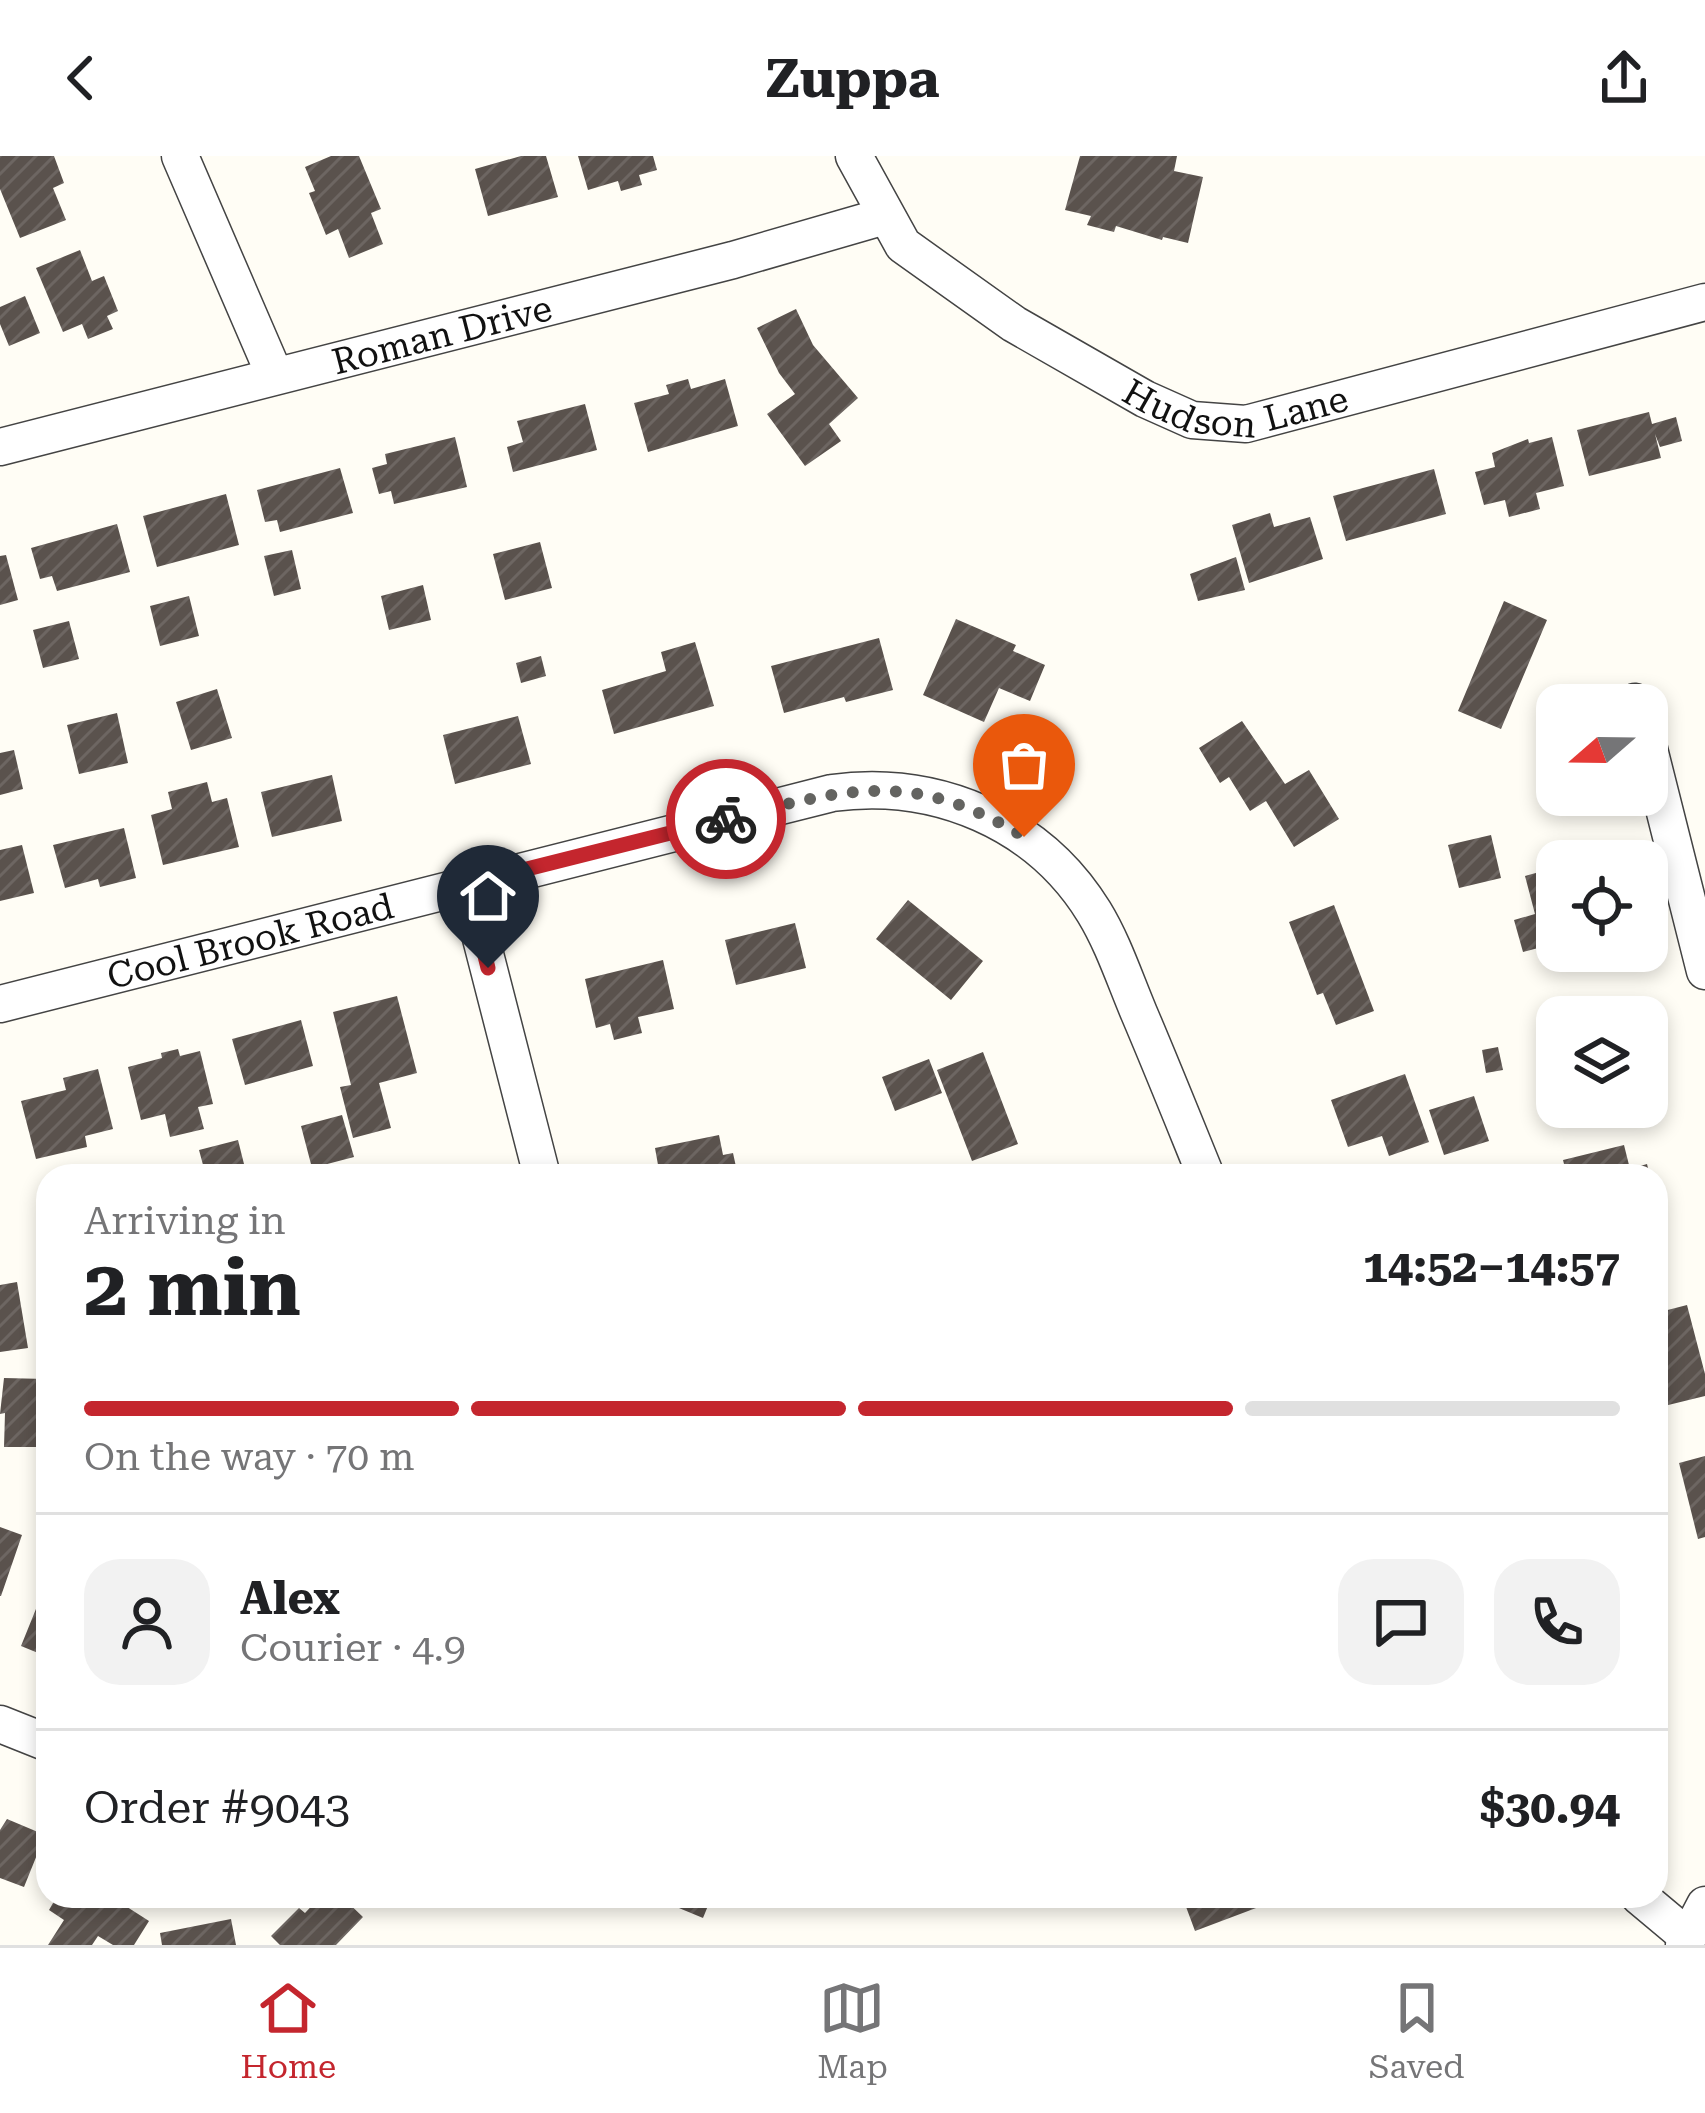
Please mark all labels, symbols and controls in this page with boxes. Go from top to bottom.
icon: back [48,45,114,111]
icon: share [1591,45,1657,111]
text: Zuppa [766,47,939,110]
street label: Roman Drive [328,287,556,383]
street label: Hudson Lane [1115,371,1353,447]
north arrow [1536,684,1668,816]
map controls [1536,684,1668,1128]
pin [973,714,1075,837]
icon: bag [991,732,1057,798]
courier [666,759,786,879]
icon: bike [693,786,759,852]
button: locate [1536,840,1668,972]
pin [437,845,539,968]
icon: home [455,863,521,929]
street label: Cool Brook Road [103,885,398,998]
button: layers [1536,996,1668,1128]
text: Arriving in [84,1198,286,1244]
text: 14:52–14:57 [1363,1240,1620,1293]
text: 2 min [84,1243,301,1334]
text: On the way · 70 m [84,1434,415,1480]
button: person [84,1559,210,1685]
button: chat [1338,1559,1464,1685]
button: phone [1494,1559,1620,1685]
text: Alex [240,1572,340,1625]
text: Courier · 4.9 [240,1625,466,1671]
text: Order #9043 [84,1781,350,1834]
text: $30.94 [1480,1781,1620,1834]
tab: Home [241,1975,336,2086]
tab: Map [817,1975,888,2086]
tab: Saved [1369,1975,1464,2086]

